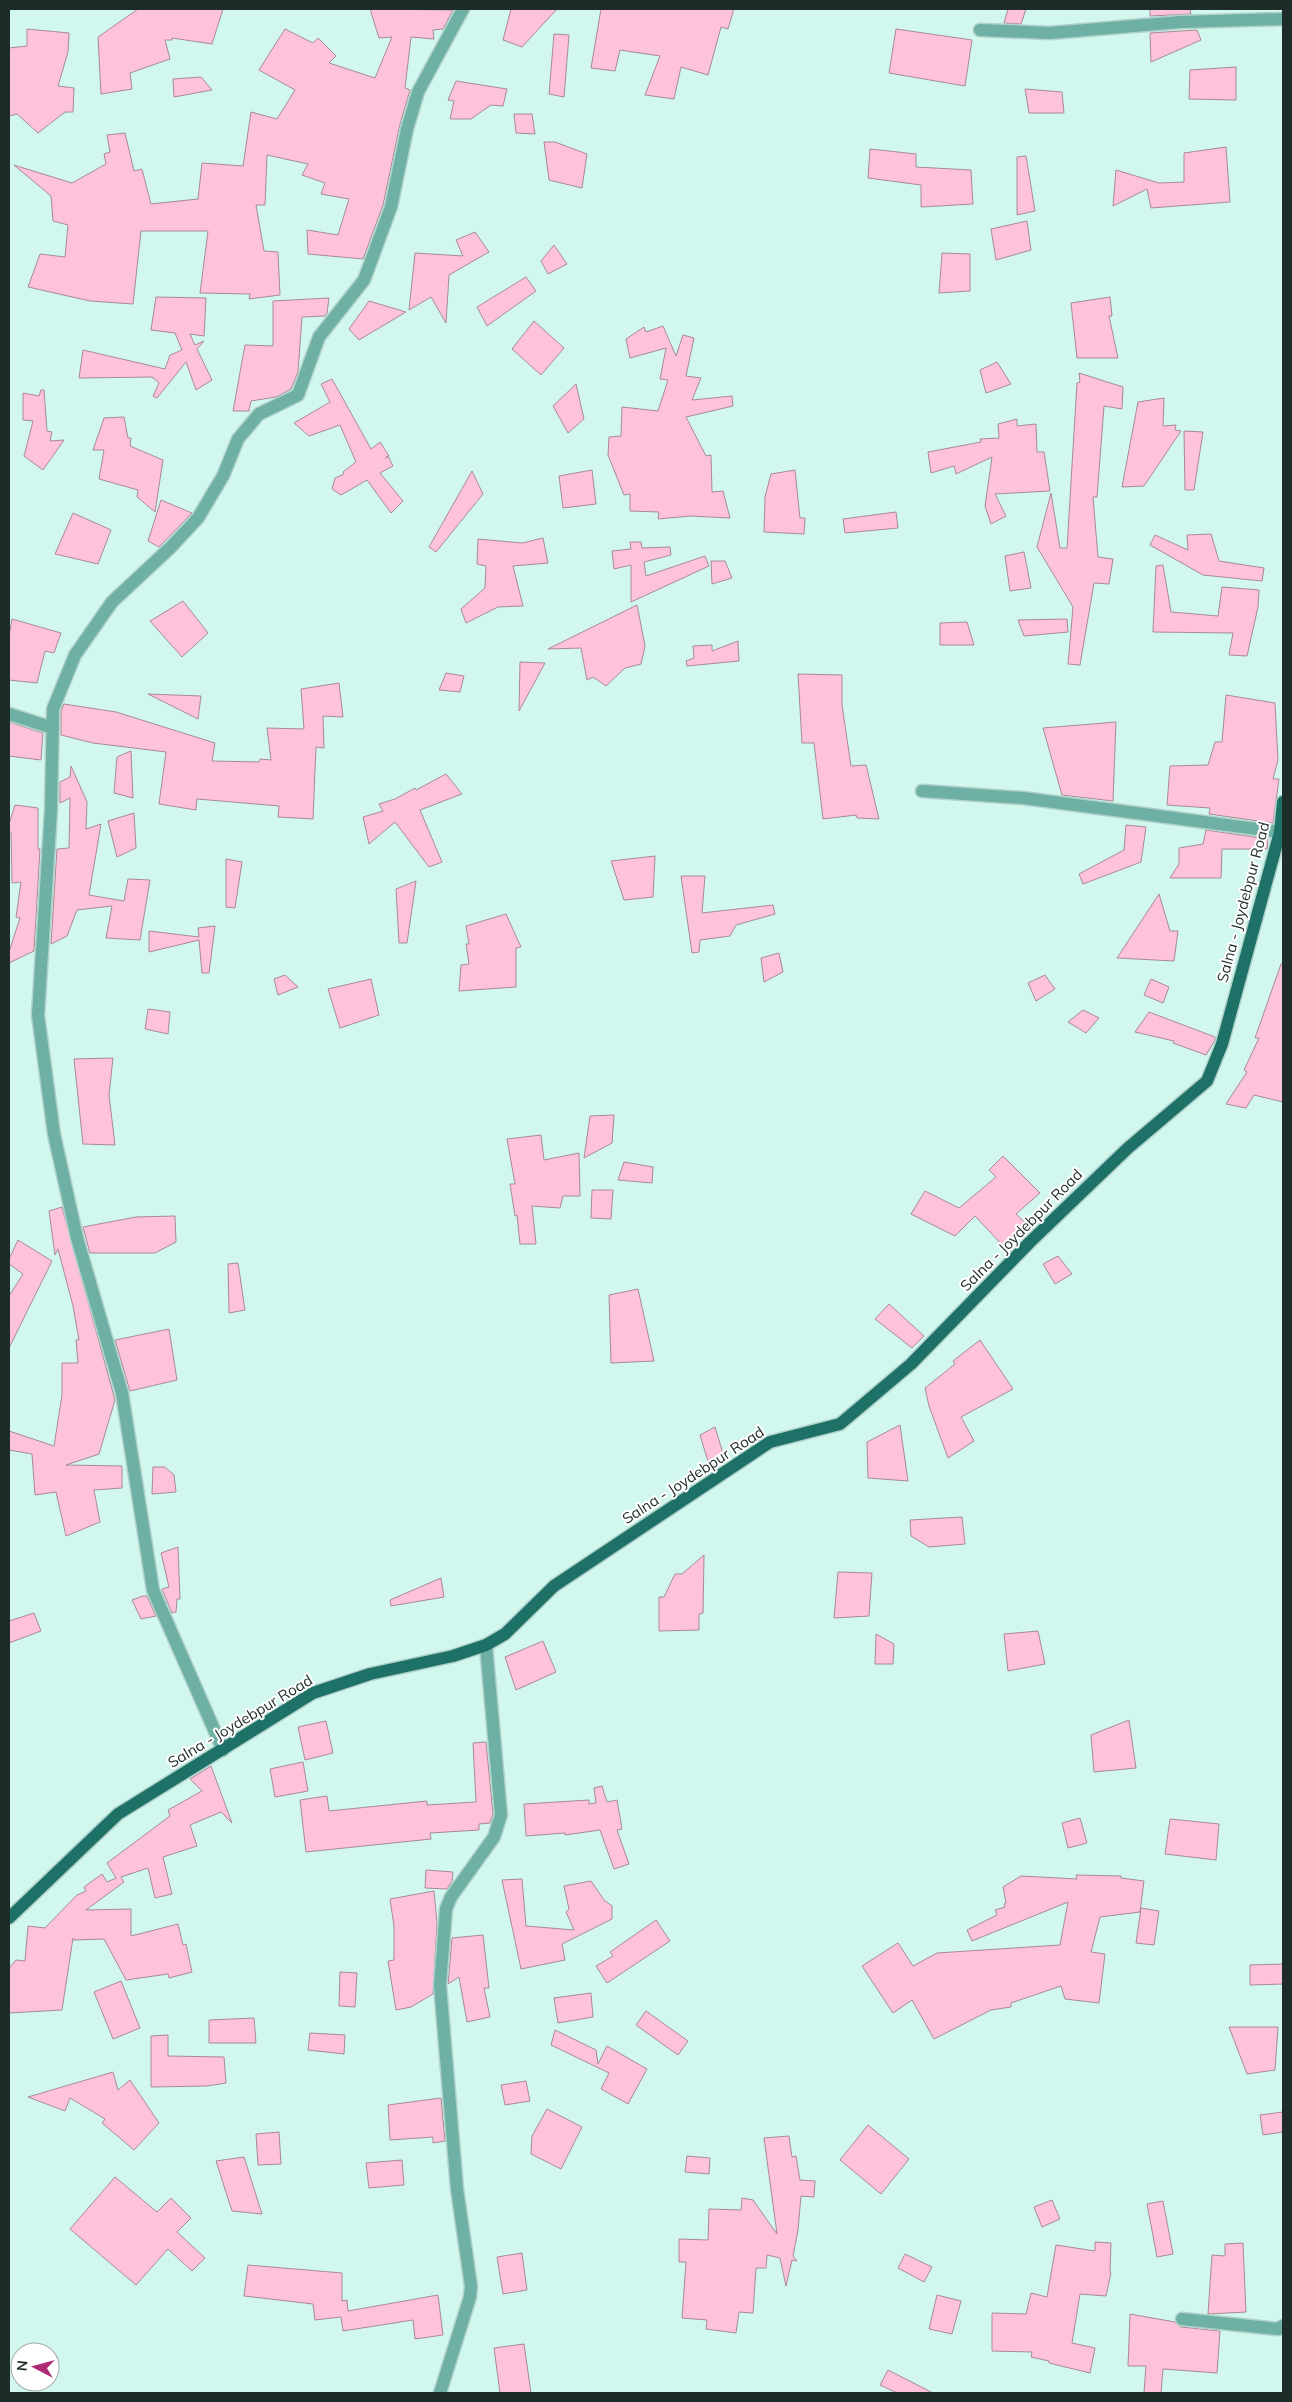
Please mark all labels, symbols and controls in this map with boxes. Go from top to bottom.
street label: Salna - Joydebpur Road [1212,820,1274,984]
street label: Salna - Joydebpur Road [956,1165,1086,1295]
street label: Salna - Joydebpur Road [619,1422,767,1528]
street label: Salna - Joydebpur Road [164,1670,316,1772]
north arrow [10,2342,60,2392]
text: N [13,2359,32,2372]

